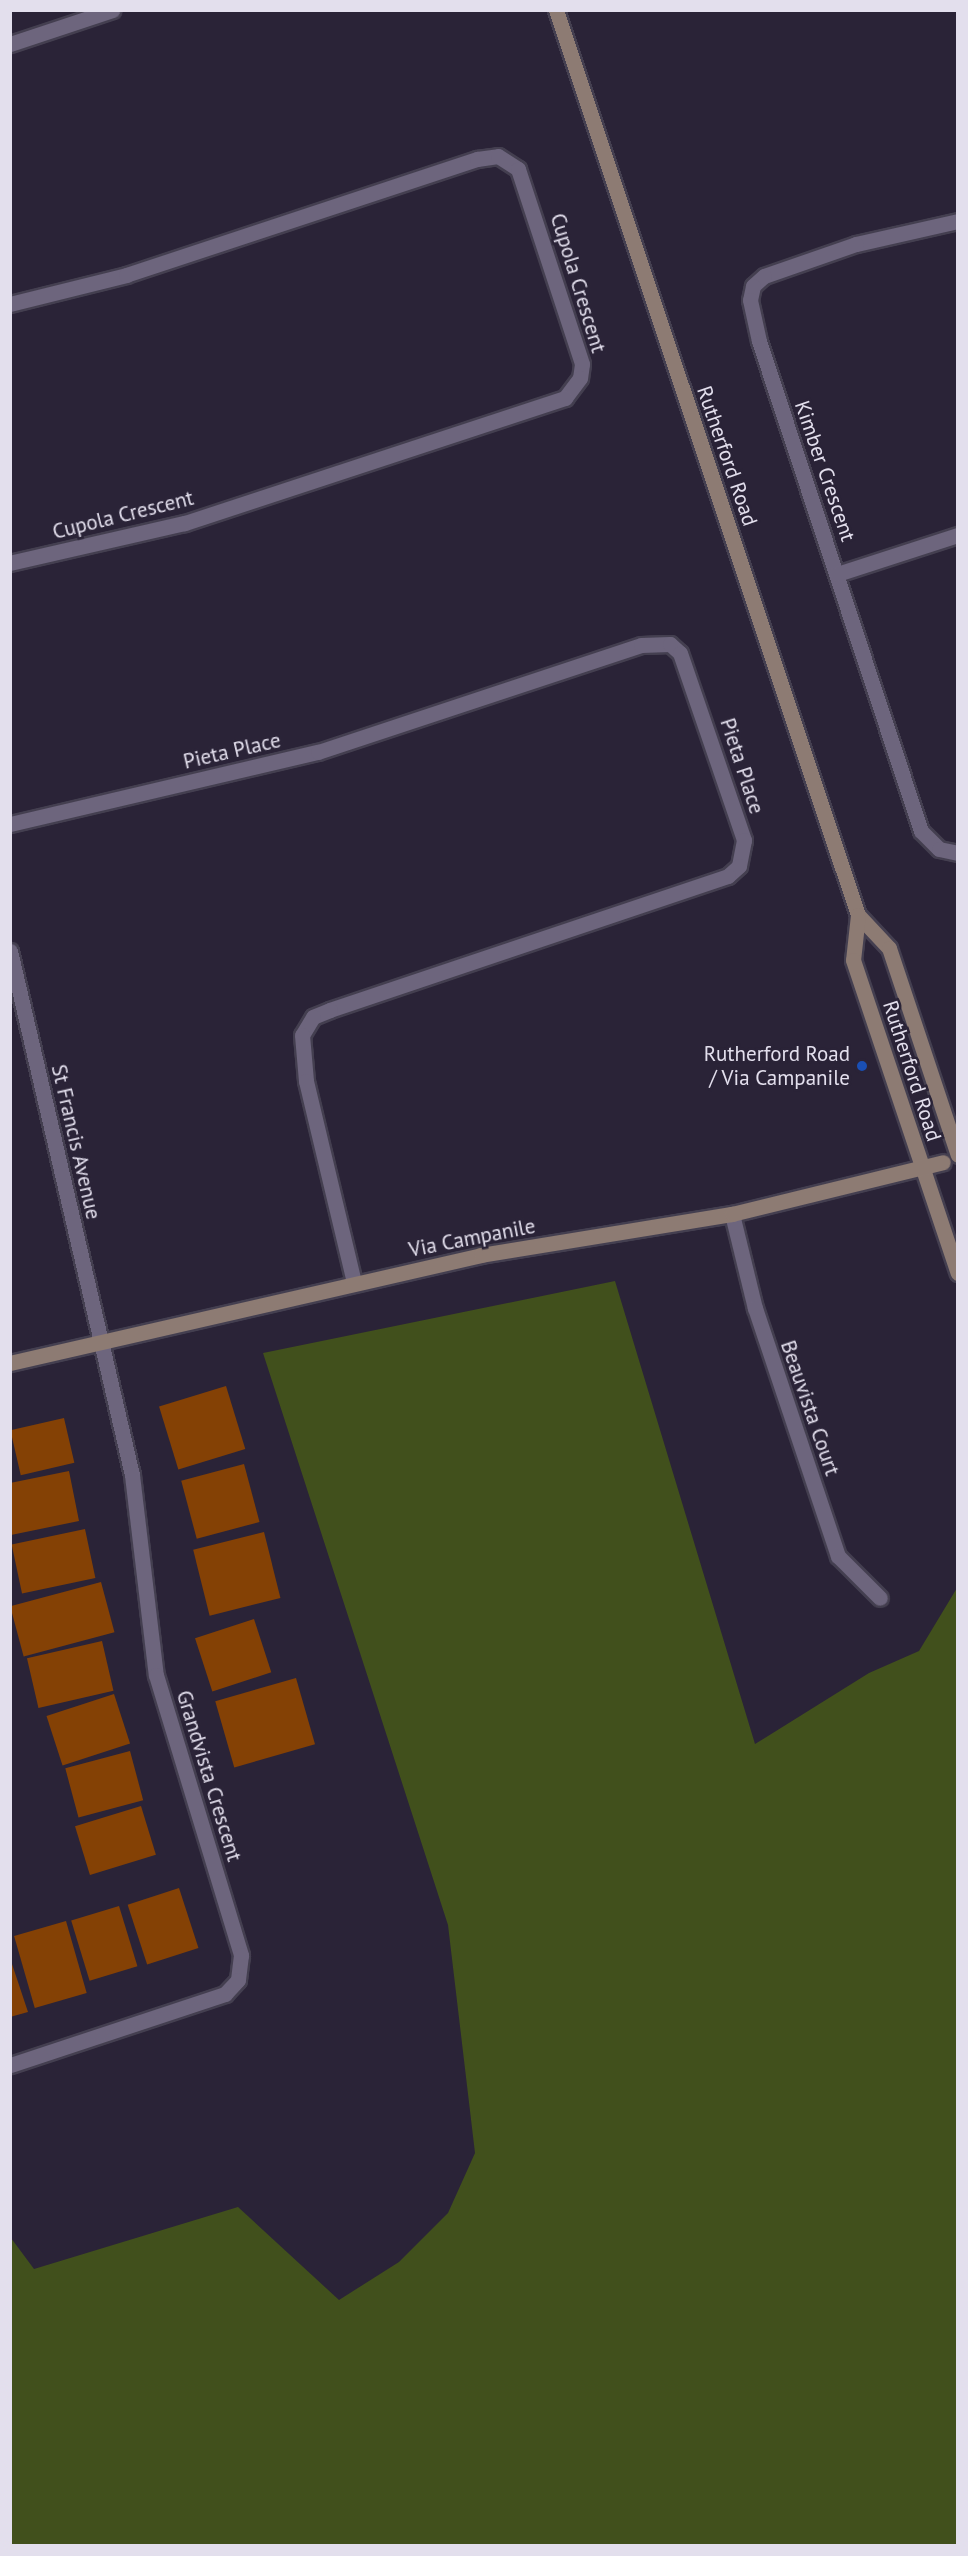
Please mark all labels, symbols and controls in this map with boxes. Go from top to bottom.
street label: Cupola Crescent [545,210,611,356]
street label: Rutherford Road [691,383,763,529]
street label: Kimber Crescent [789,398,861,544]
street label: Cupola Crescent [50,485,196,545]
street label: Pieta Place [715,715,769,817]
street label: Pieta Place [181,728,283,774]
street label: Rutherford Road [877,998,947,1144]
place label: Rutherford Road / Via Campanile [704,1041,850,1091]
marker: Rutherford Road / Via Campanile [855,1059,869,1073]
street label: St Francis Avenue [46,1062,106,1222]
street label: Via Campanile [407,1213,537,1263]
street label: Beauvista Court [775,1337,845,1479]
street label: Grandvista Crescent [171,1687,247,1865]

